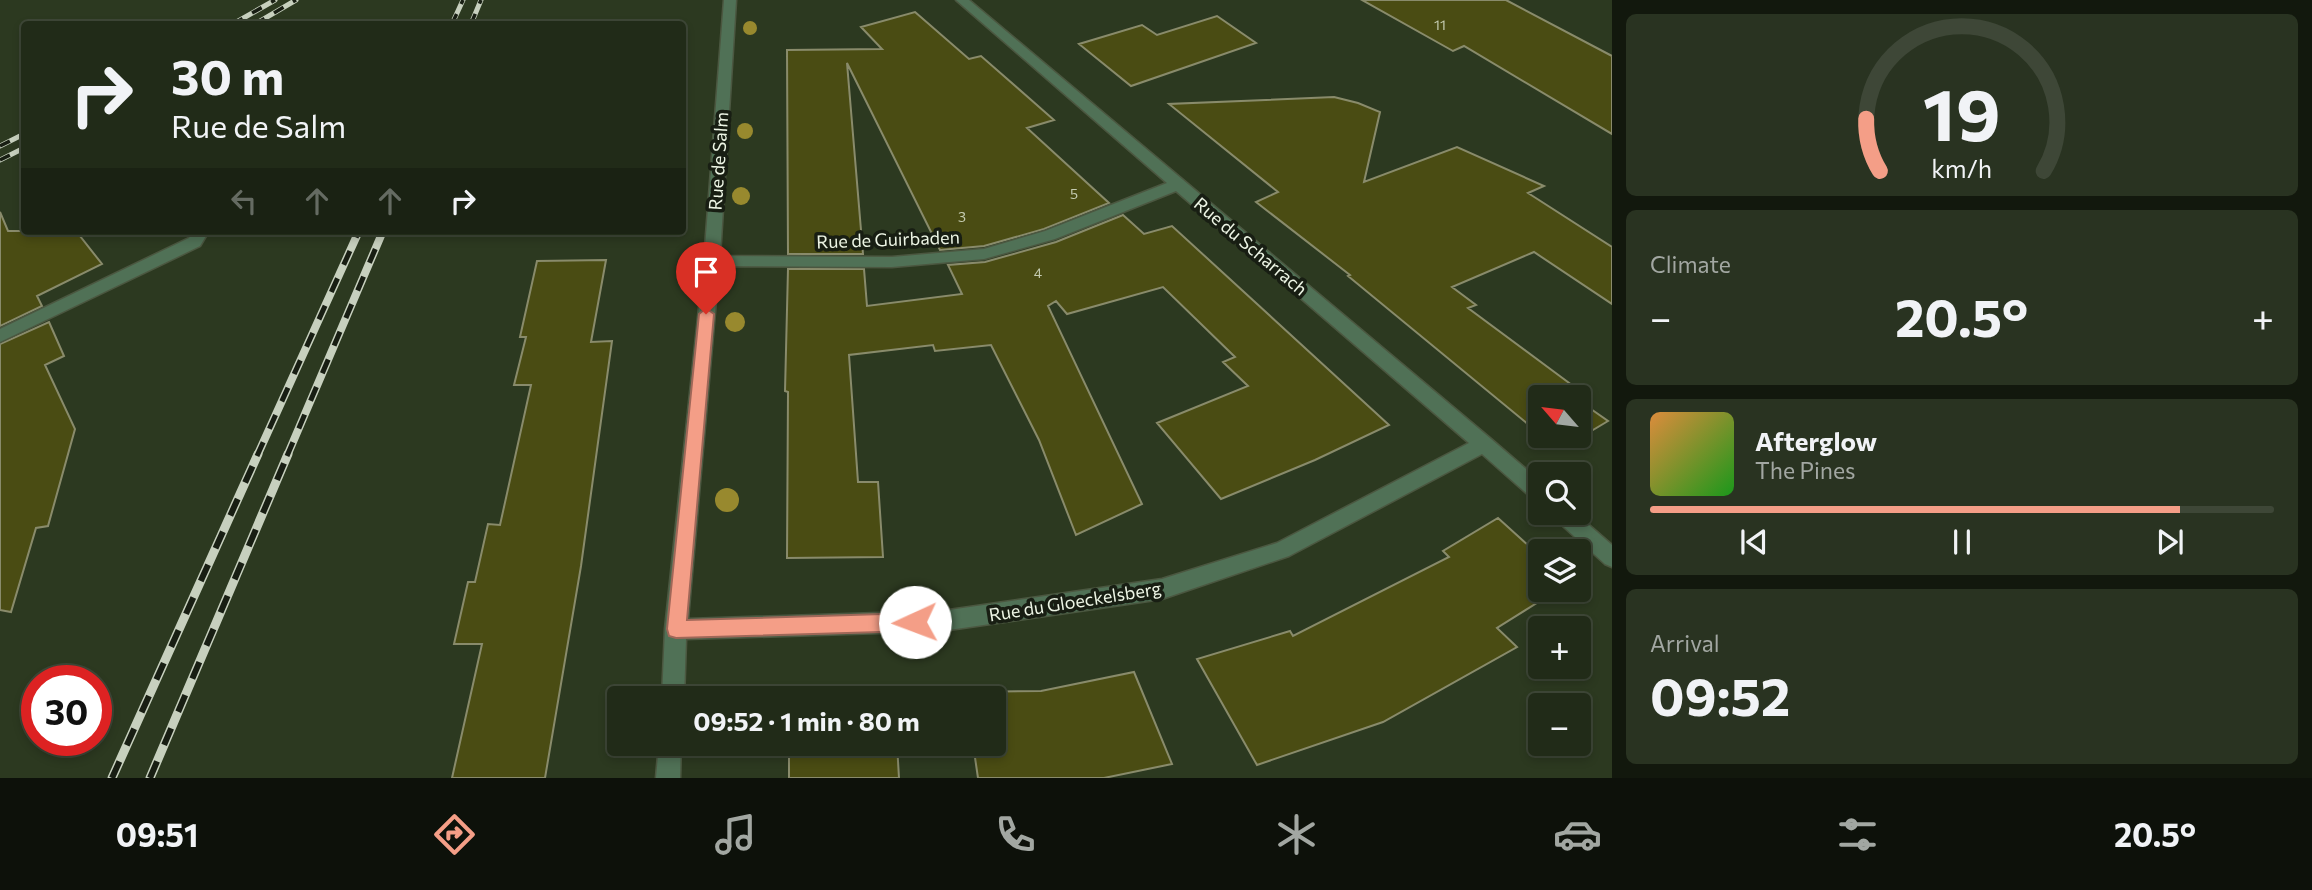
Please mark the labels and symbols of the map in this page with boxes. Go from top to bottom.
house number: 11 [1434,16,1446,33]
street label: Rue de Salm [704,111,732,211]
house number: 5 [1070,185,1078,202]
street label: Rue du Scharrach [1190,192,1312,300]
house number: 3 [958,208,966,225]
street label: Rue de Guirbaden [816,226,960,252]
pin [676,242,736,314]
house number: 4 [1034,264,1043,281]
north arrow [1528,385,1591,448]
street label: Rue du Gloeckelsberg [987,576,1163,626]
position arrow [878,585,952,659]
speed limit sign: 30 [21,665,112,756]

